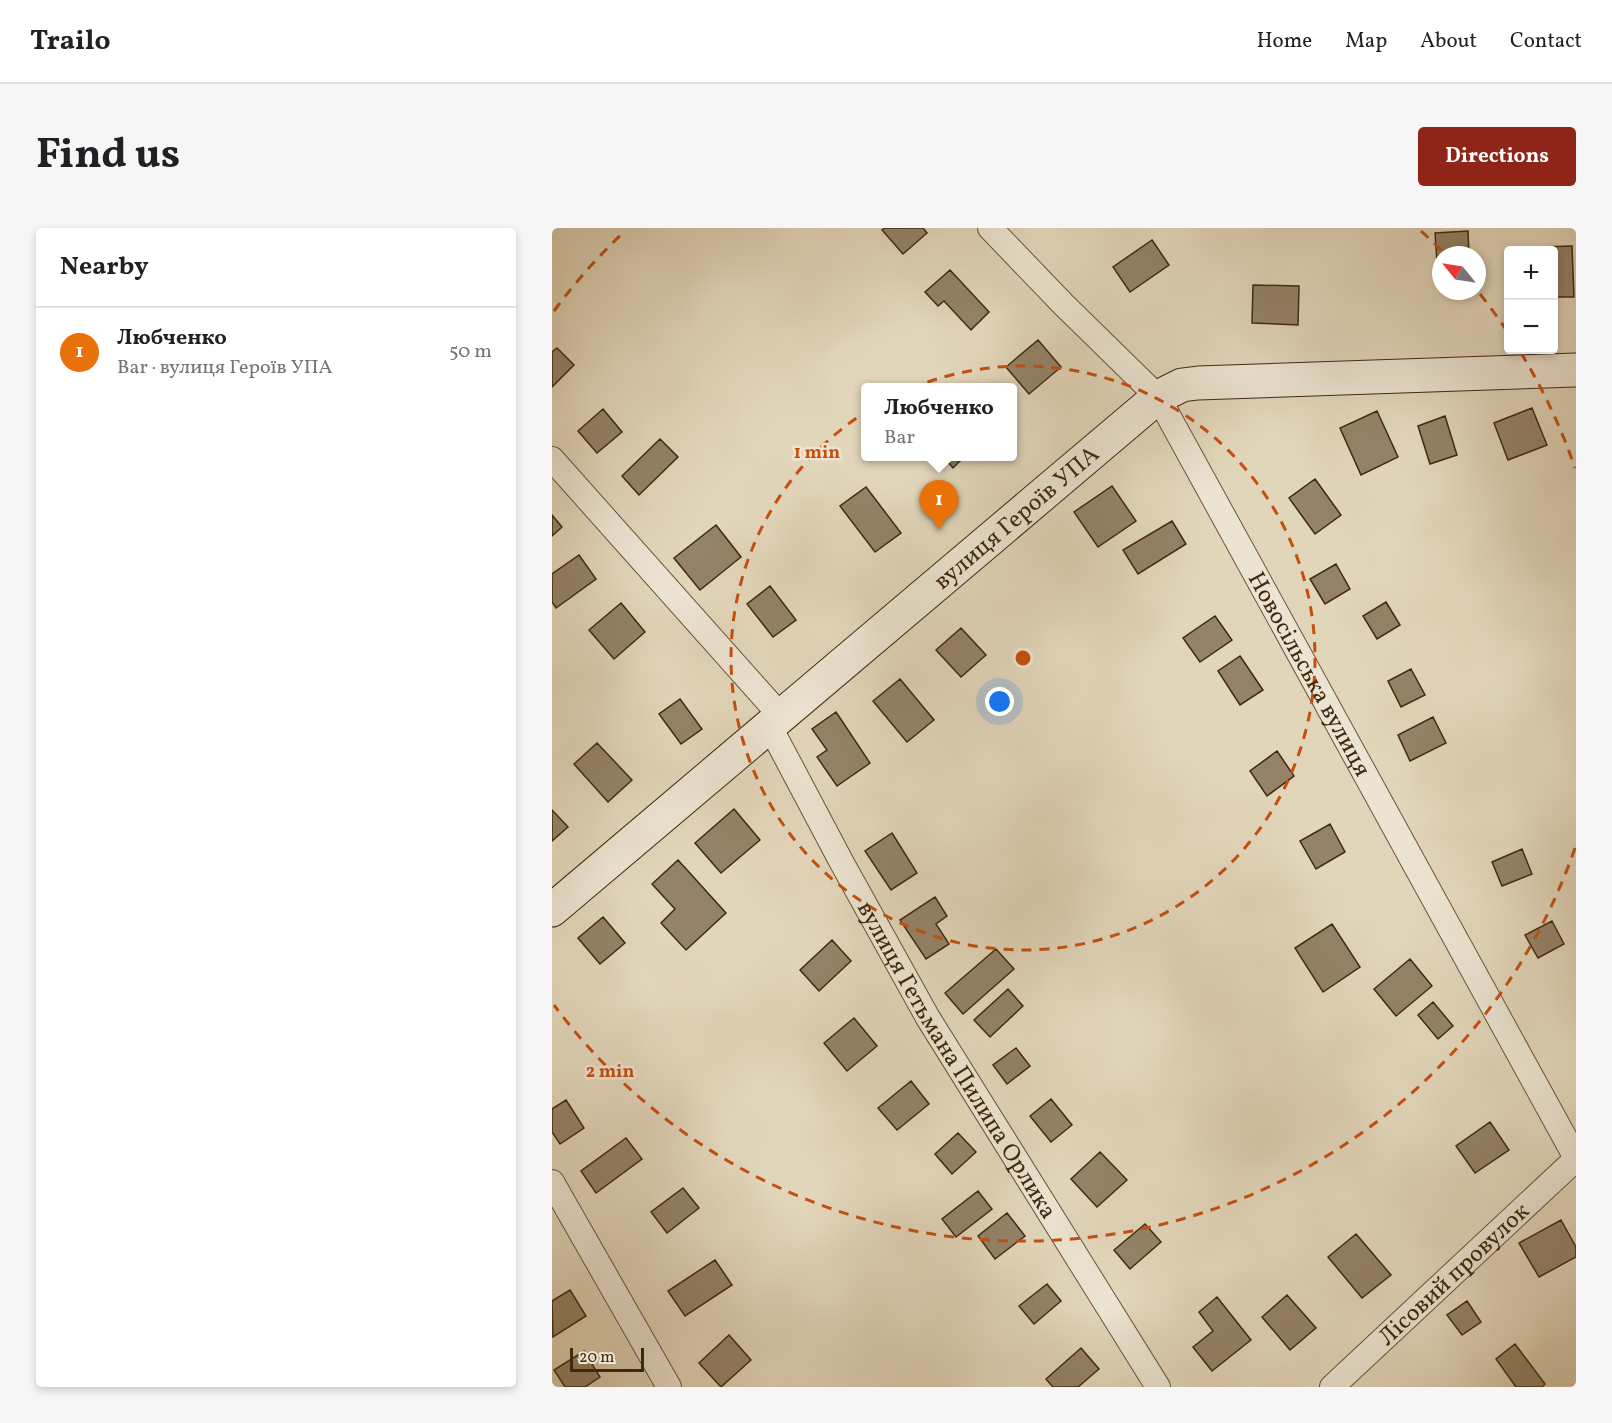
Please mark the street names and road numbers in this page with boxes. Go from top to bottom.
street label: вулиця Героїв УПА [927,439,1108,599]
street label: Новосільська вулиця [1238,566,1378,783]
street label: вулиця Гетьмана Пилипа Орлика [847,896,1064,1226]
street label: Лісовий провулок [1371,1196,1538,1354]

